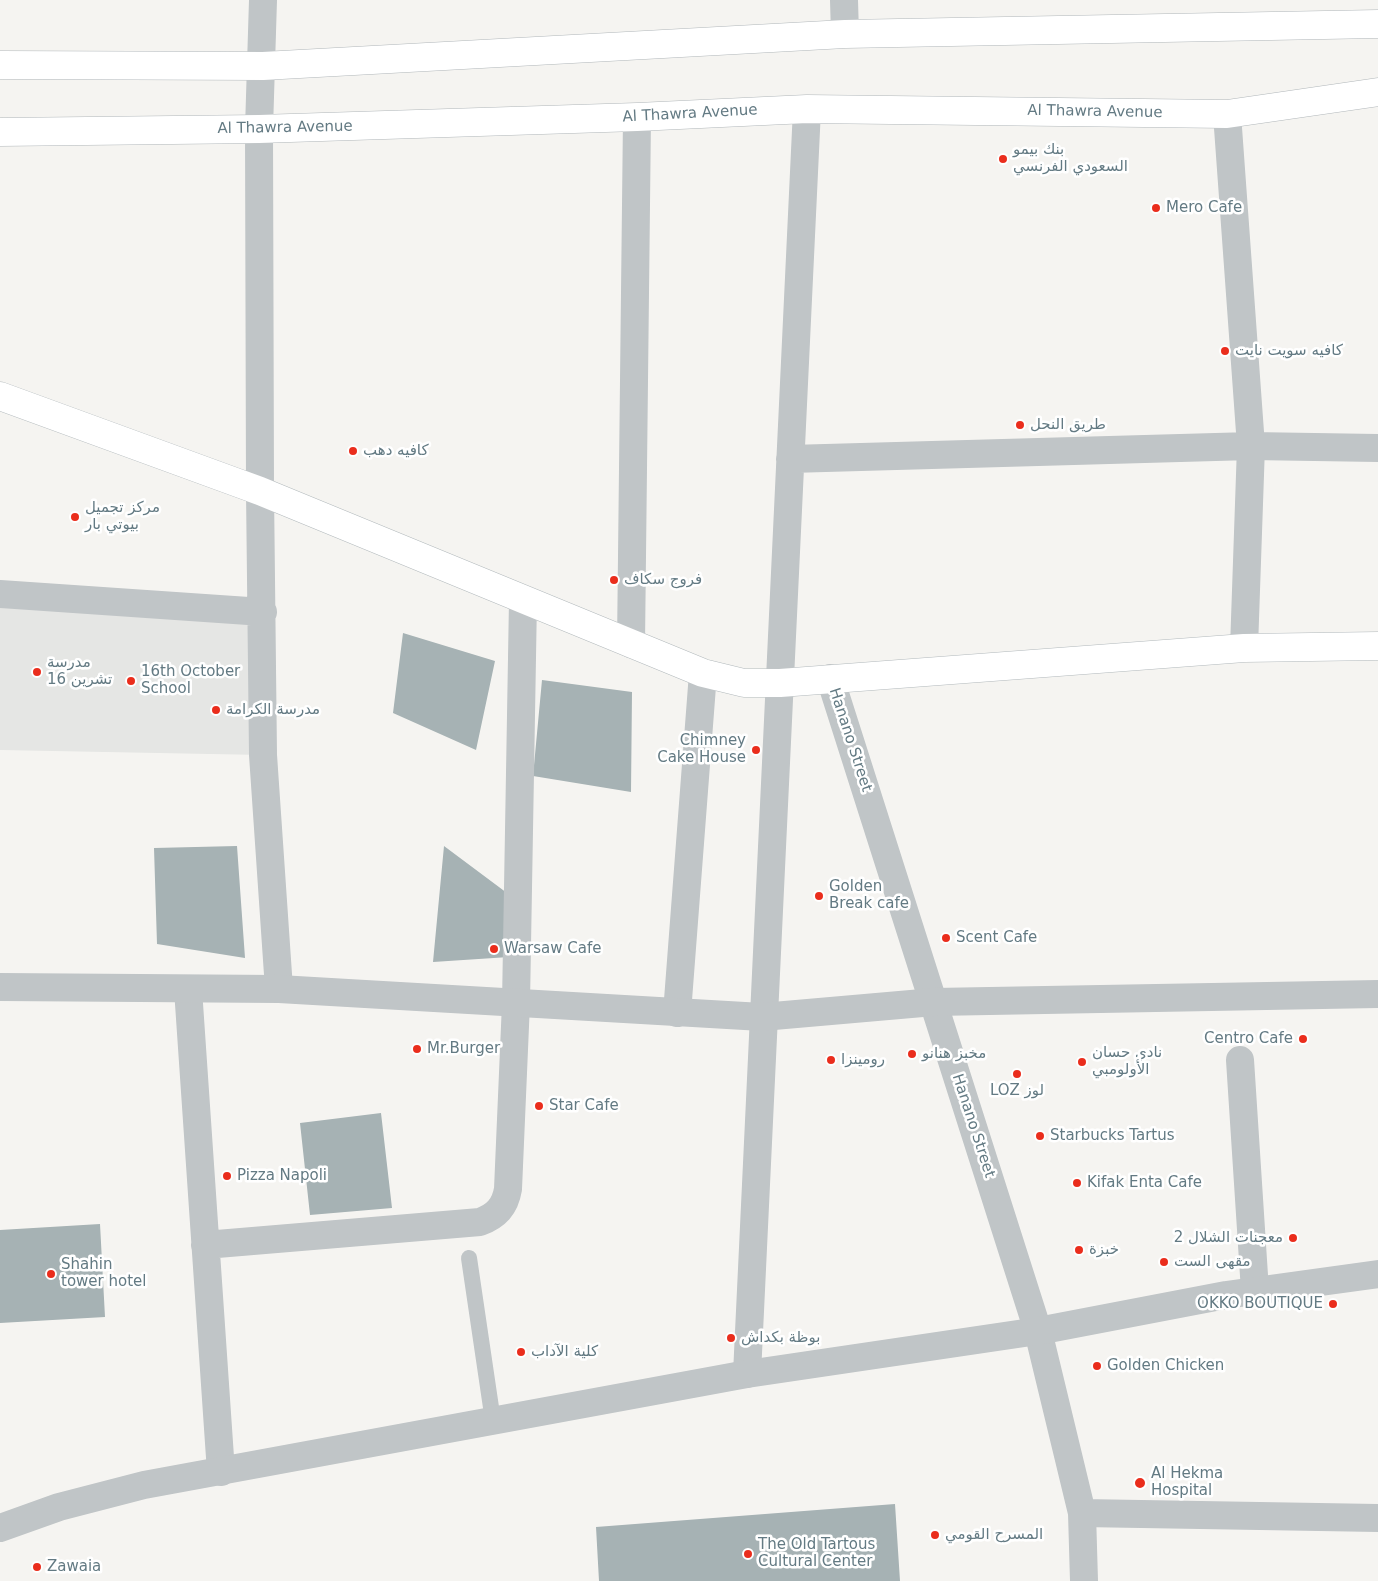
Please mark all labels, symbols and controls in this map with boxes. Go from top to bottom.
street label: Al Thawra Avenue [622,101,758,127]
street label: Al Thawra Avenue [1027,102,1163,122]
street label: Al Thawra Avenue [217,118,353,138]
place label: بنك بيمو السعودي الفرنسي [1013,141,1128,176]
marker: بنك بيمو السعودي الفرنسي [997,153,1009,165]
place label: Mero Cafe [1166,199,1242,217]
marker: Mero Cafe [1150,202,1162,214]
place label: كافيه سويت نايت [1235,342,1343,360]
marker: كافيه سويت نايت [1219,345,1231,357]
place label: طريق النحل [1030,416,1106,434]
marker: طريق النحل [1014,419,1026,431]
place label: كافيه دهب [363,442,429,460]
marker: كافيه دهب [347,445,359,457]
place label: مركز تجميل بيوتي بار [85,499,160,534]
marker: مركز تجميل بيوتي بار [69,511,81,523]
place label: فروج سكاف [624,571,702,589]
marker: فروج سكاف [608,574,620,586]
place label: مدرسة 16 تشرين [47,654,112,689]
place label: 16th October School [141,663,240,698]
marker: مدرسة 16 تشرين [31,666,43,678]
marker: 16th October School [125,675,137,687]
street label: Hanano Street [825,686,875,794]
place label: مدرسة الكرامة [226,701,320,719]
marker: مدرسة الكرامة [210,704,222,716]
place label: Chimney Cake House [657,732,746,767]
marker: Chimney Cake House [750,744,762,756]
place label: Golden Break cafe [829,878,909,913]
marker: Golden Break cafe [813,890,825,902]
place label: Scent Cafe [956,929,1037,947]
marker: Scent Cafe [940,932,952,944]
place label: Warsaw Cafe [504,940,601,958]
marker: Warsaw Cafe [488,943,500,955]
place label: Centro Cafe [1204,1030,1293,1048]
marker: Centro Cafe [1297,1033,1309,1045]
place label: Mr.Burger [427,1040,500,1058]
marker: Mr.Burger [411,1043,423,1055]
place label: نادي حسان الأولومبي [1092,1044,1162,1079]
place label: مخبز هنانو [922,1045,986,1063]
marker: مخبز هنانو [906,1048,918,1060]
place label: رومينزا [841,1051,885,1069]
marker: رومينزا [825,1054,837,1066]
marker: نادي حسان الأولومبي [1076,1056,1088,1068]
marker: LOZ لوز [1011,1068,1023,1080]
street label: Hanano Street [948,1072,998,1180]
place label: LOZ لوز [990,1082,1044,1100]
place label: Star Cafe [549,1097,619,1115]
marker: Star Cafe [533,1100,545,1112]
place label: Starbucks Tartus [1050,1127,1175,1145]
marker: Starbucks Tartus [1034,1130,1046,1142]
place label: Pizza Napoli [237,1167,327,1185]
marker: Pizza Napoli [221,1170,233,1182]
place label: Kifak Enta Cafe [1087,1174,1202,1192]
marker: Kifak Enta Cafe [1071,1177,1083,1189]
place label: معجنات الشلال 2 [1174,1229,1283,1247]
marker: معجنات الشلال 2 [1287,1232,1299,1244]
place label: خبزة [1089,1241,1119,1259]
marker: خبزة [1073,1244,1085,1256]
place label: مقهى الست [1174,1253,1251,1271]
place label: Shahin tower hotel [61,1256,146,1291]
marker: مقهى الست [1158,1256,1170,1268]
marker: Shahin tower hotel [45,1268,57,1280]
place label: OKKO BOUTIQUE [1197,1295,1323,1313]
marker: OKKO BOUTIQUE [1327,1298,1339,1310]
place label: بوظة بكداش [741,1329,820,1347]
marker: بوظة بكداش [725,1332,737,1344]
place label: كلية الآداب [531,1343,598,1361]
marker: كلية الآداب [515,1346,527,1358]
place label: Golden Chicken [1107,1357,1224,1375]
marker: Golden Chicken [1091,1360,1103,1372]
place label: Al Hekma Hospital [1151,1465,1223,1500]
marker: Al Hekma Hospital [1133,1476,1147,1490]
place label: المسرح القومي [945,1526,1043,1544]
marker: المسرح القومي [929,1529,941,1541]
place label: The Old Tartous Cultural Center [758,1536,875,1571]
marker: The Old Tartous Cultural Center [742,1548,754,1560]
place label: Zawaia [47,1558,101,1576]
marker: Zawaia [31,1561,43,1573]

